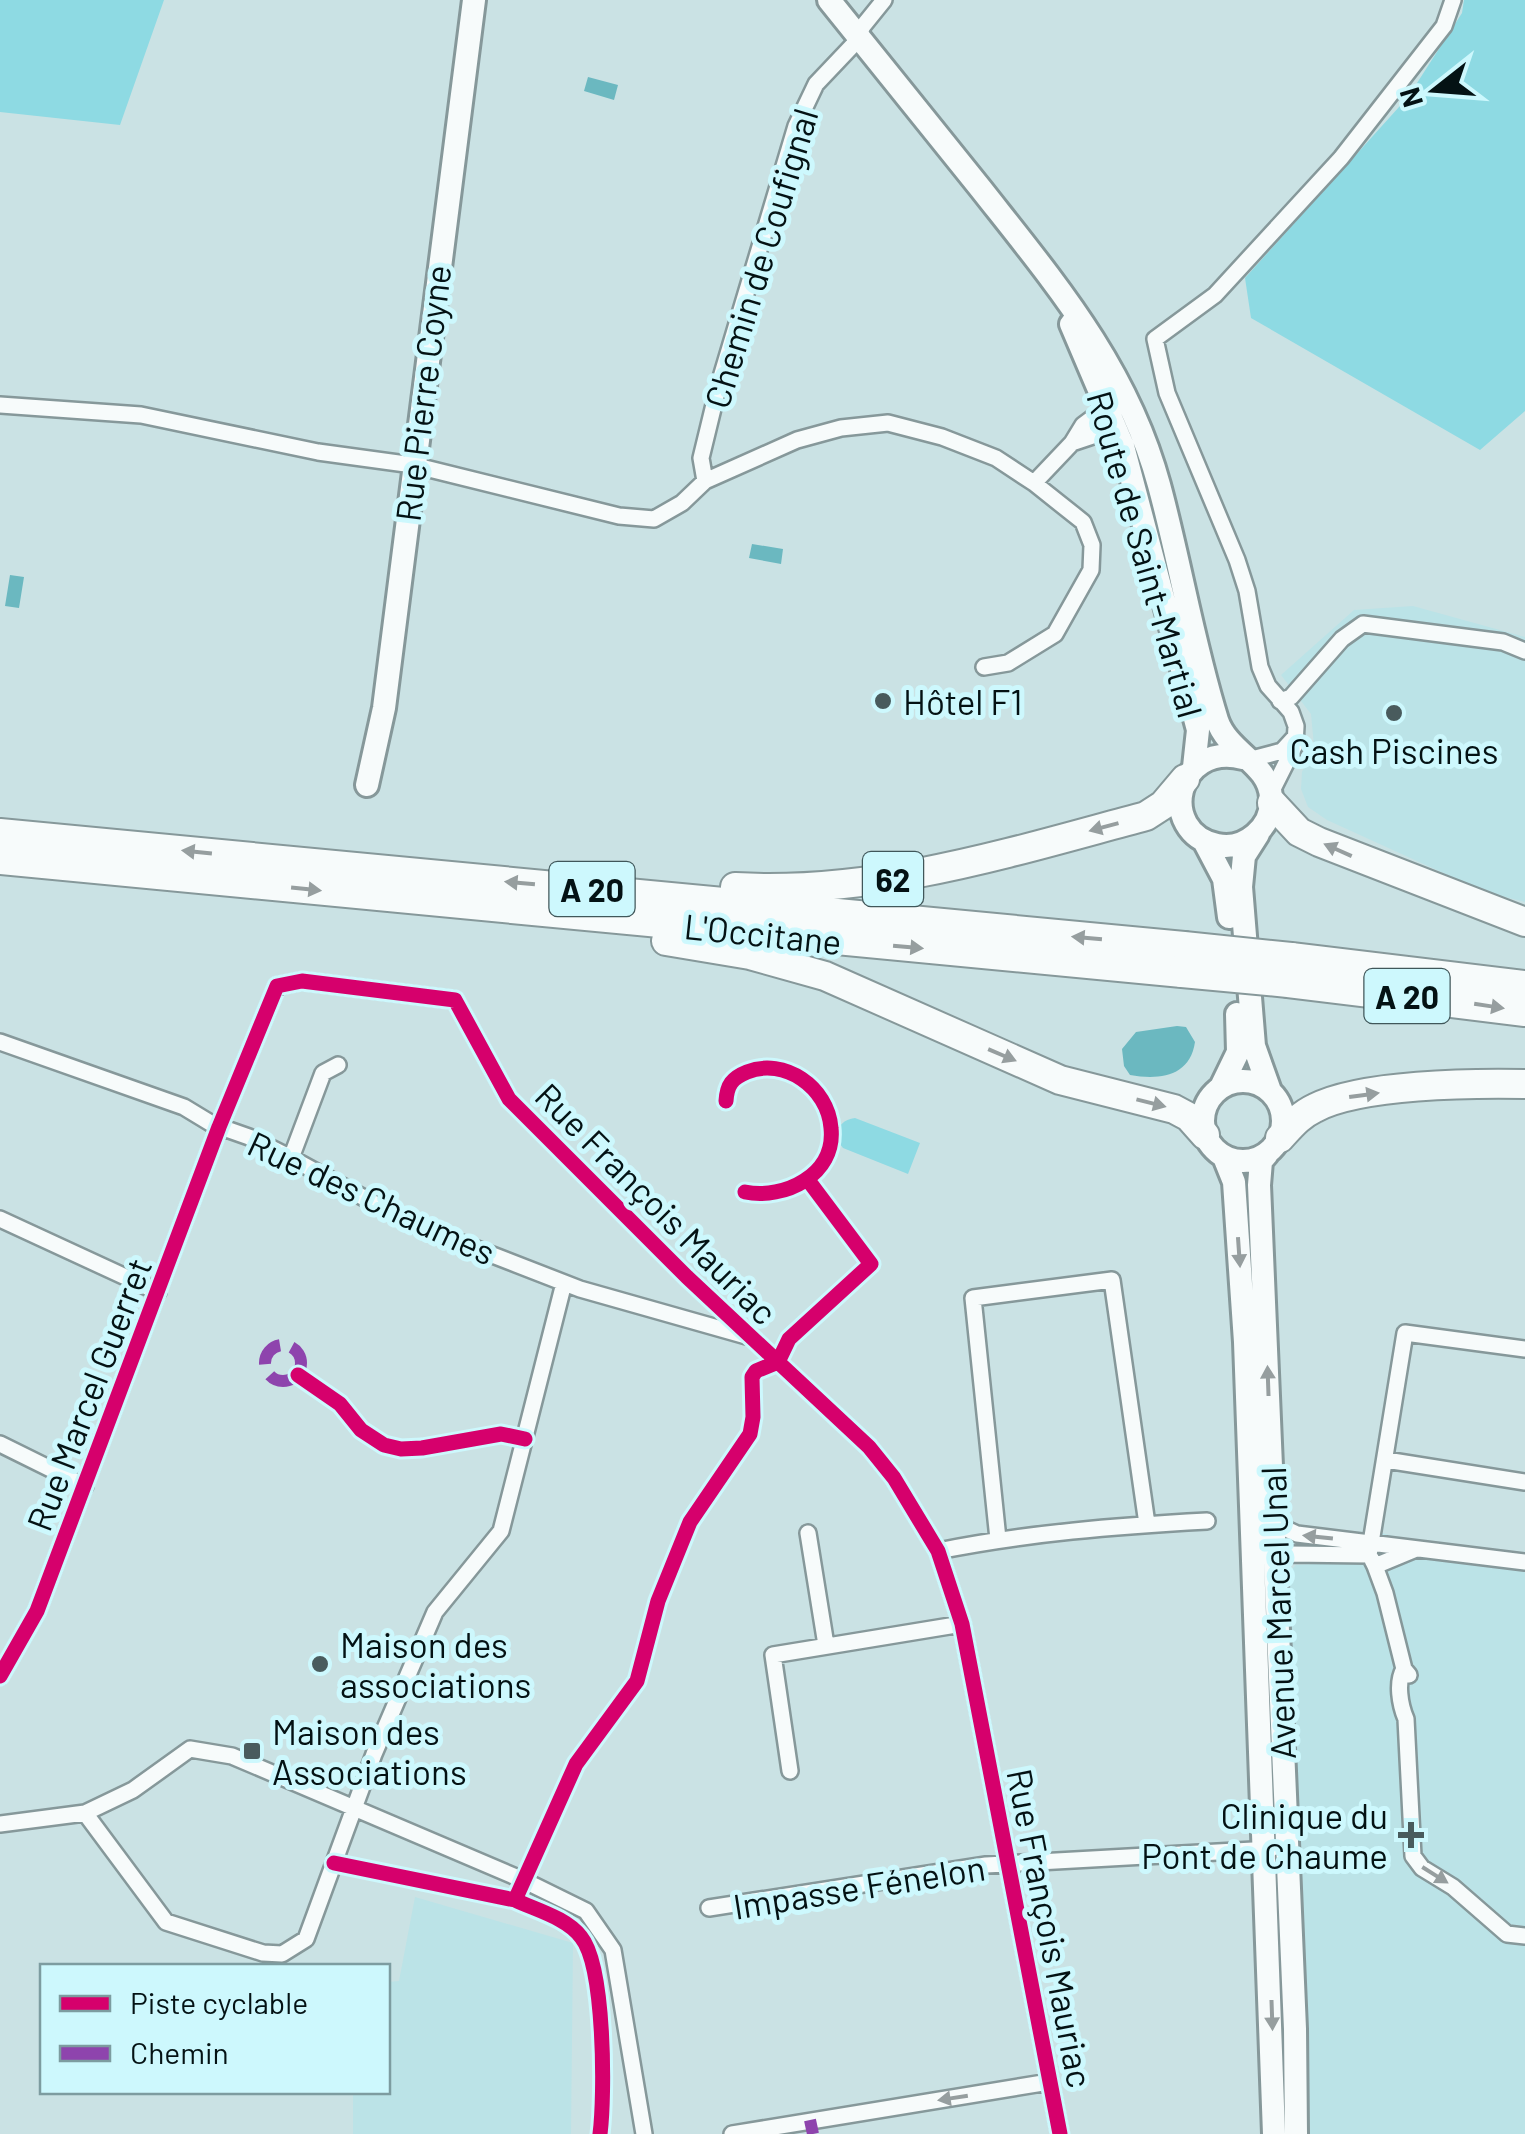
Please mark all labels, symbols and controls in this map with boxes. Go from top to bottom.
north arrow [1385,40,1485,140]
text: N [1391,84,1429,111]
street label: Chemin de Coufignal [694,103,826,413]
street label: Rue Pierre Coyne [385,262,459,524]
street label: Route de Saint-Martial [1079,386,1213,722]
place label: Hôtel F1 [903,680,1023,722]
marker: Hôtel F1 [872,690,894,712]
marker: Cash Piscines [1383,702,1405,724]
place label: Cash Piscines [1290,729,1499,771]
one-way arrow [1088,819,1119,835]
one-way arrow [1323,842,1353,858]
one-way arrow [180,844,212,860]
road number: 62 [863,852,923,906]
road number: A 20 [550,862,634,916]
one-way arrow [504,874,535,890]
one-way arrow [291,882,322,898]
street label: L'Occitane [682,904,844,962]
one-way arrow [1071,929,1103,945]
one-way arrow [893,940,925,956]
road number: A 20 [1364,969,1450,1023]
one-way arrow [1474,999,1505,1014]
one-way arrow [987,1047,1016,1063]
street label: Rue François Mauriac [528,1074,786,1332]
one-way arrow [1348,1087,1380,1103]
one-way arrow [1136,1096,1167,1111]
street label: Rue des Chaumes [242,1121,502,1273]
one-way arrow [1231,1236,1247,1268]
street label: Rue Marcel Guerret [17,1252,159,1536]
one-way arrow [1259,1364,1275,1396]
street label: Avenue Marcel Unal [1251,1466,1303,1760]
one-way arrow [1302,1529,1334,1545]
place label: Maison des associations [340,1623,531,1705]
marker: Maison des associations [309,1653,331,1675]
place label: Maison des Associations [272,1710,467,1792]
marker: Maison des Associations [241,1740,263,1762]
street label: Rue François Mauriac [999,1765,1103,2091]
place label: Clinique du Pont de Chaume [1141,1794,1388,1876]
marker: Clinique du Pont de Chaume [1398,1822,1424,1848]
street label: Impasse Fénelon [730,1845,988,1927]
one-way arrow [1421,1866,1449,1884]
legend [40,1964,390,2094]
text: Piste cyclable [130,1984,308,2020]
one-way arrow [1264,1999,1280,2031]
text: Chemin [130,2034,229,2070]
one-way arrow [937,2090,968,2106]

